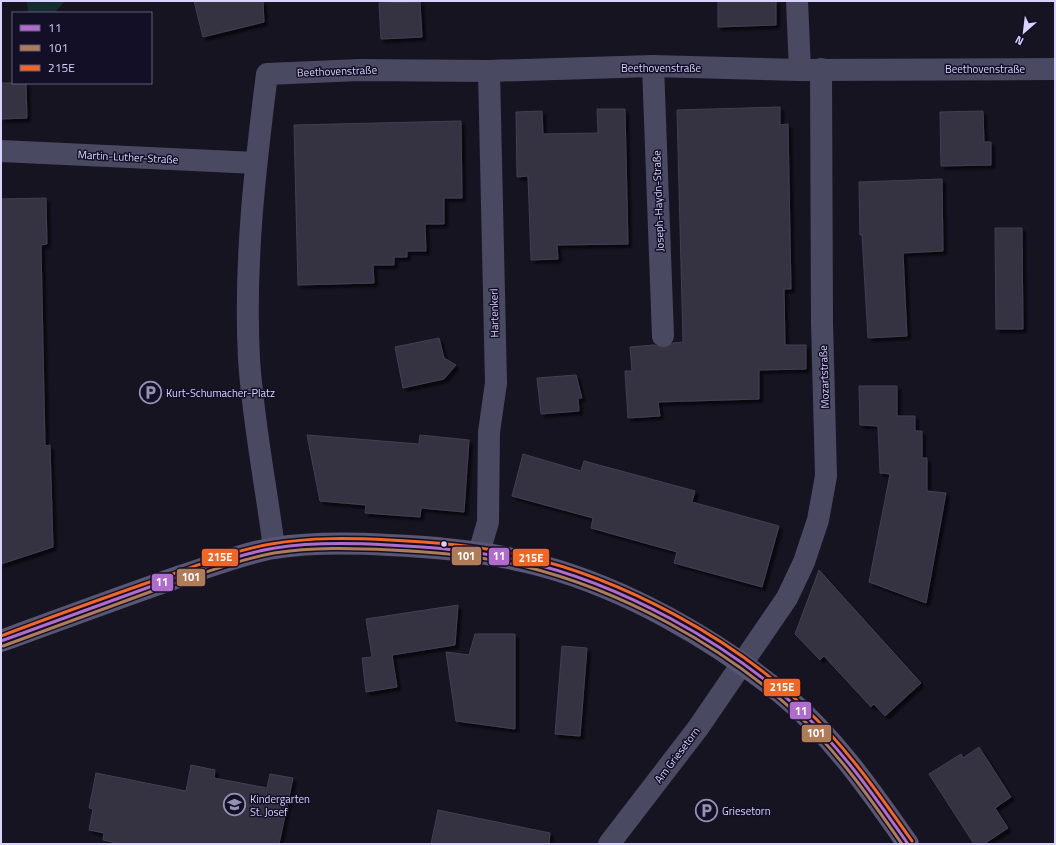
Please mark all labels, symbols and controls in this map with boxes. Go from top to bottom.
legend [12,12,152,84]
north arrow [1004,12,1044,52]
text: 11 [48,18,61,37]
text: N [1012,32,1026,50]
text: 101 [48,38,68,57]
text: 215E [48,58,75,77]
street label: Beethovenstraße [621,60,702,76]
street label: Beethovenstraße [945,61,1026,77]
street label: Beethovenstraße [297,62,378,80]
street label: Martin-Luther-Straße [77,146,179,168]
street label: Joseph-Haydn-Straße [648,150,668,252]
street label: Hartenkerl [486,288,502,338]
street label: Mozartstraße [815,345,833,409]
parking icon: Kurt-Schumacher-Platz [138,380,164,406]
place label: Kurt-Schumacher-Platz [166,385,275,401]
unlabelled marker [439,539,449,549]
line badge: 101 [451,546,482,566]
line badge: 11 [488,547,510,566]
line badge: 215E [201,548,239,567]
text: 101 [457,548,475,564]
text: 11 [493,548,505,564]
line badge: 215E [512,548,550,567]
text: 215E [208,549,232,565]
text: 215E [519,550,543,566]
line badge: 101 [176,568,206,587]
text: 101 [182,569,200,585]
line badge: 11 [151,573,174,592]
text: 11 [156,574,168,590]
line badge: 215E [763,678,801,697]
text: 215E [770,679,794,695]
line badge: 11 [789,701,812,720]
text: 11 [795,703,807,719]
street label: Am Griesetorn [651,723,704,786]
line badge: 101 [801,724,832,743]
text: 101 [807,725,825,741]
place label: Kindergarten St. Josef [250,791,310,820]
school or university icon: Kindergarten St. Josef [222,792,248,818]
parking icon: Griesetorn [693,798,719,824]
place label: Griesetorn [722,803,771,819]

